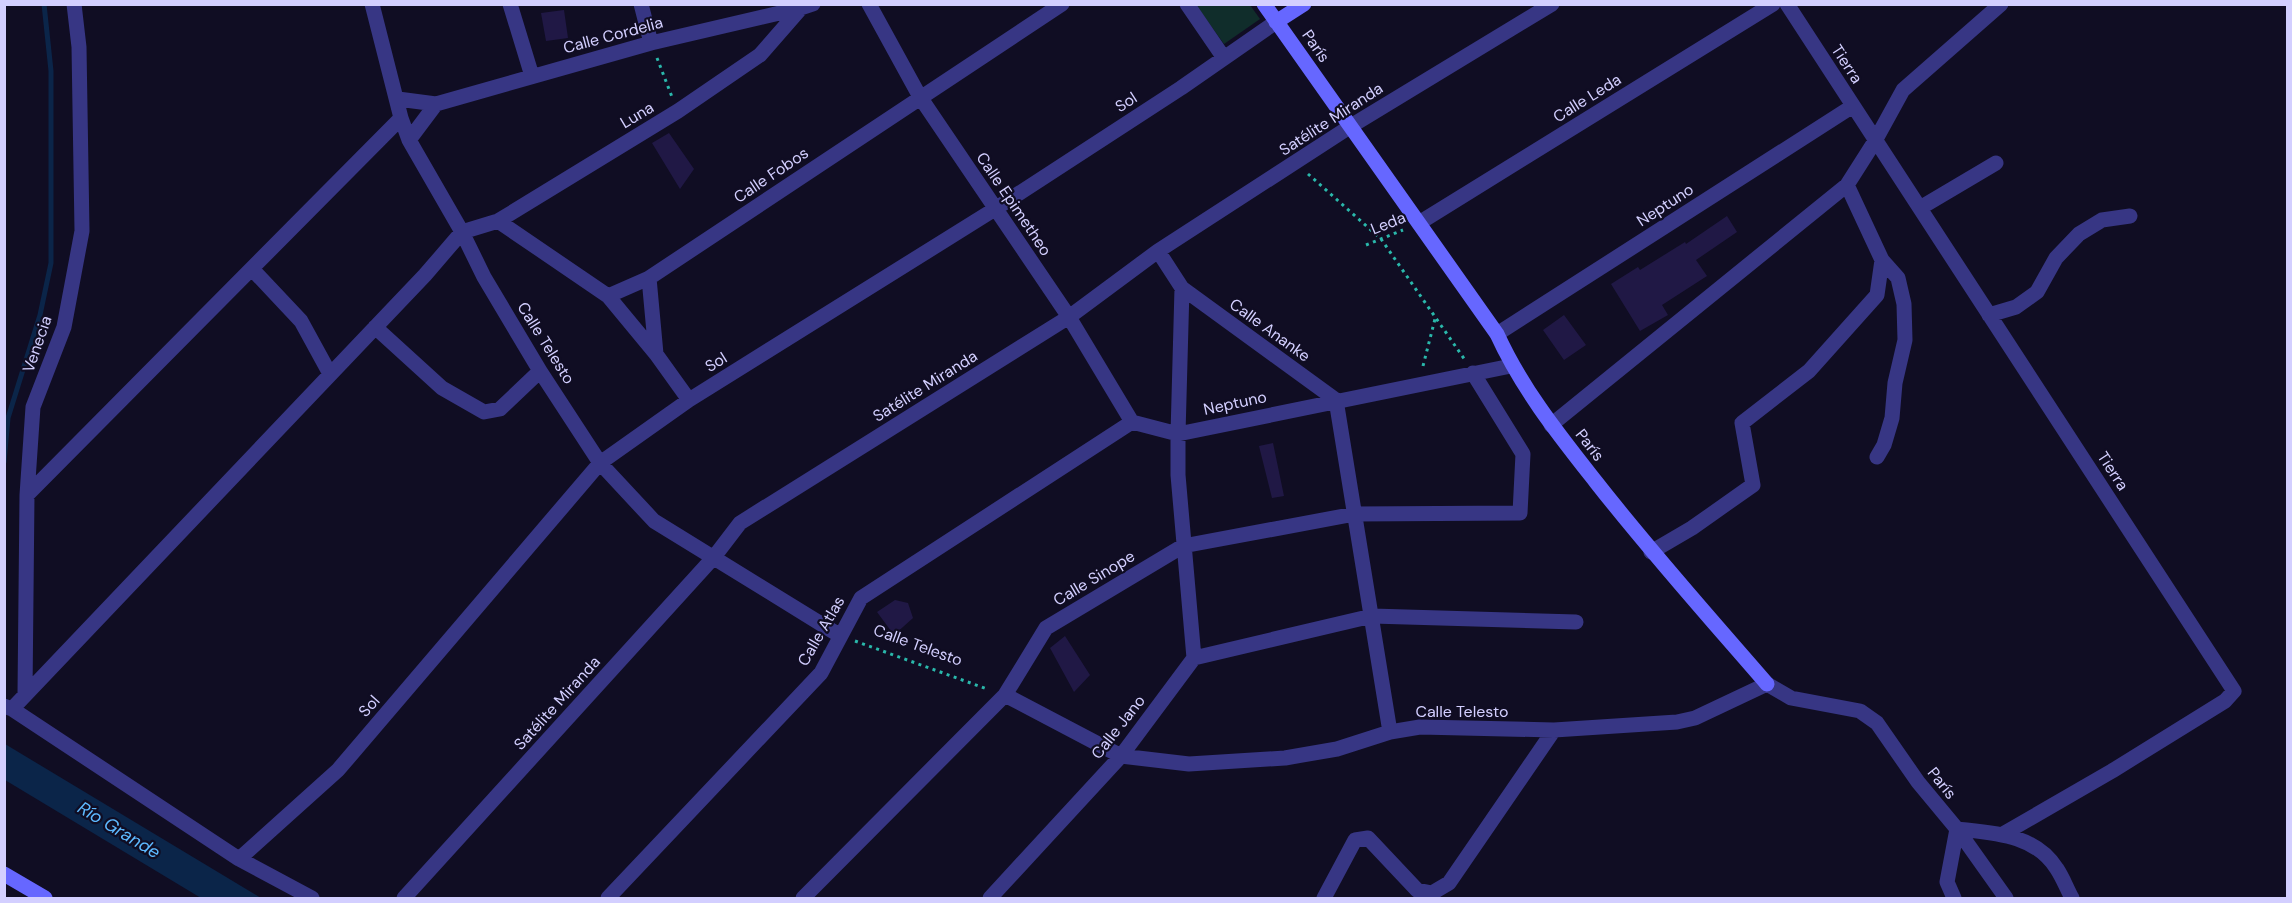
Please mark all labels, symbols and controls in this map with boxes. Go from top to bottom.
street label: Calle Cordelia [561,12,665,58]
street label: París [1297,26,1335,66]
street label: Tierra [1827,40,1867,88]
street label: Calle Leda [1549,69,1625,127]
street label: Satélite Miranda [1275,78,1387,160]
street label: Sol [1111,87,1141,117]
street label: Luna [616,97,658,133]
street label: Calle Fobos [730,142,812,208]
street label: Calle Epimetheo [972,148,1056,260]
street label: Neptuno [1632,179,1698,231]
street label: Leda [1367,207,1409,239]
street label: Calle Ananke [1225,294,1315,366]
street label: Calle Telesto [512,298,580,388]
street label: Venecia [18,313,56,375]
street label: Satélite Miranda [869,345,981,427]
street label: Sol [701,347,731,377]
street label: Neptuno [1202,386,1268,420]
street label: París [1571,425,1609,465]
street label: Tierra [2093,447,2133,495]
street label: Calle Sinope [1049,545,1139,611]
street label: Calle Atlas [793,592,849,670]
street label: Calle Telesto [871,619,965,671]
street label: Satélite Miranda [509,652,605,754]
street label: Sol [354,691,384,721]
street label: Calle Jano [1086,691,1150,763]
street label: Calle Telesto [1415,701,1509,722]
street label: París [1923,763,1961,803]
water label: Río Grande [73,796,165,864]

